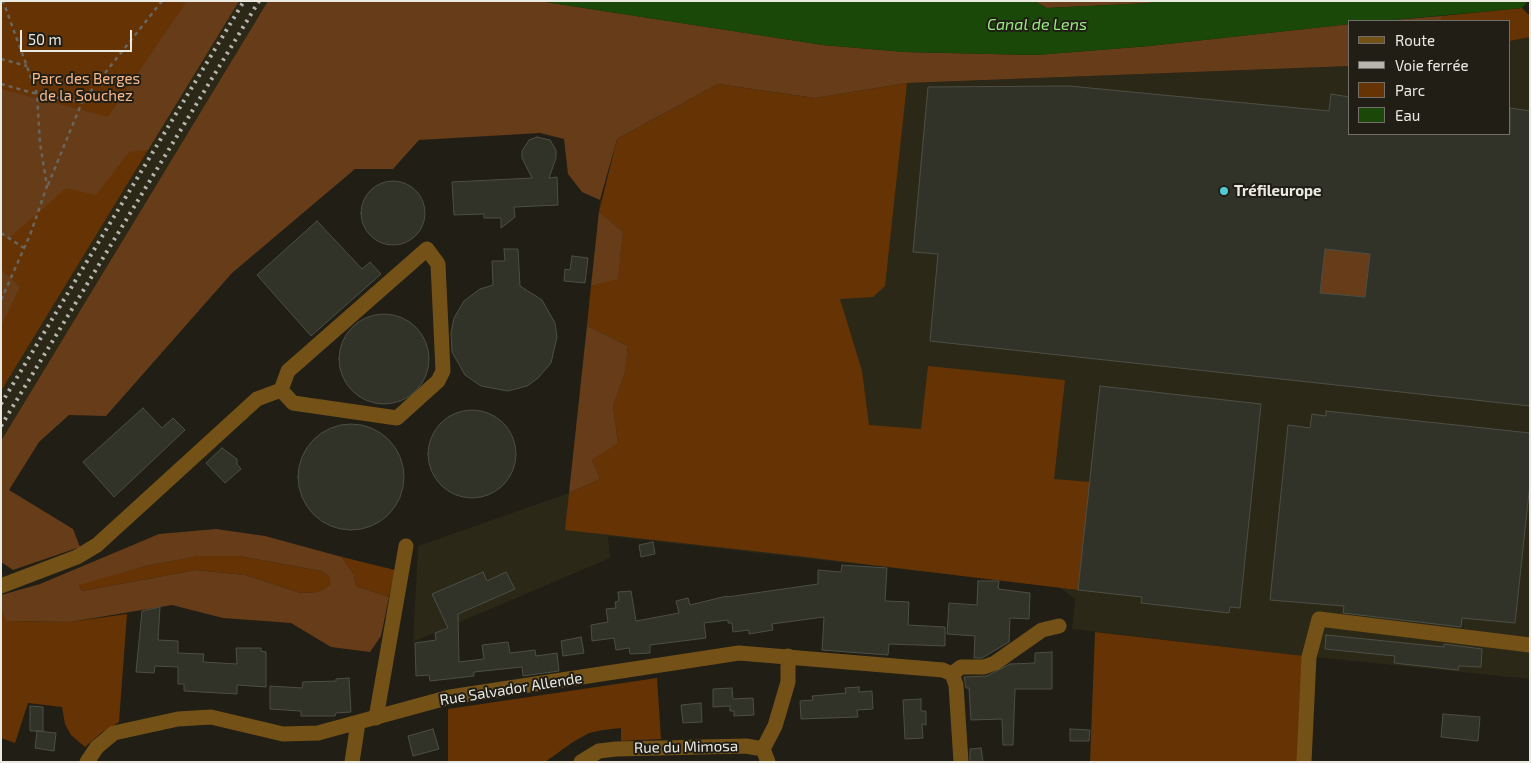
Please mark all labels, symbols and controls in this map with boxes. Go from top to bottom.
water label: Canal de Lens [987,15,1087,35]
scale bar [22,20,135,52]
legend [1348,20,1511,135]
text: 50 m [28,30,62,48]
text: Route [1395,31,1435,49]
text: Voie ferrée [1395,56,1469,74]
park label: Parc des Berges de la Souchez [32,70,140,105]
text: Parc [1395,81,1425,99]
text: Eau [1395,106,1420,124]
place label: Tréfileurope [1234,182,1321,200]
marker: Tréfileurope [1218,185,1230,197]
street label: Rue Salvador Allende [438,669,584,709]
street label: Rue du Mimosa [634,737,738,757]

